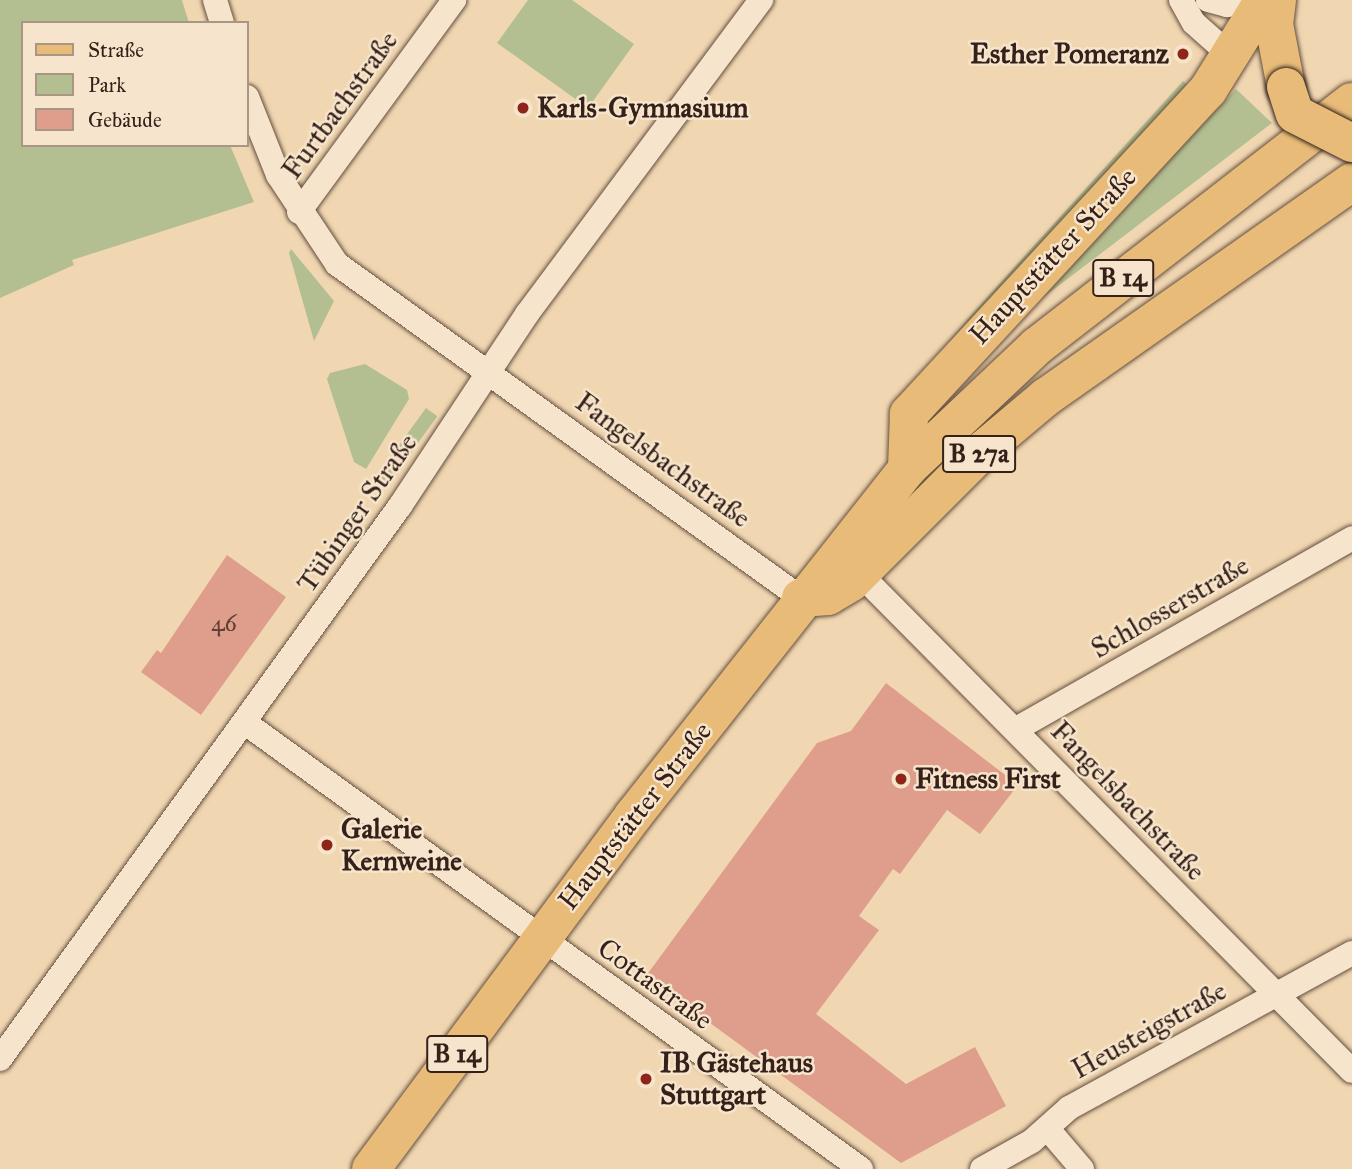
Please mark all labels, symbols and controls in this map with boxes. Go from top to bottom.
legend [21,21,248,147]
street label: Furtbachstraße [275,24,405,186]
text: Straße [88,37,144,63]
place label: Esther Pomeranz [970,37,1169,71]
marker: Esther Pomeranz [1175,46,1191,62]
text: Park [88,72,126,98]
place label: Karls-Gymnasium [537,91,749,125]
marker: Karls-Gymnasium [515,100,531,116]
text: Gebäude [88,107,162,133]
street label: Hauptstätter Straße [962,161,1144,351]
road number: B 14 [1092,256,1154,300]
street label: Fangelsbachstraße [569,385,757,535]
street label: Tübinger Straße [290,427,424,599]
road number: B 27a [940,432,1018,476]
street label: Schlosserstraße [1085,548,1255,666]
house number: 46 [211,610,237,638]
street label: Fangelsbachstraße [1043,714,1213,888]
street label: Hauptstätter Straße [551,715,719,917]
place label: Fitness First [915,762,1061,796]
marker: Fitness First [893,771,909,787]
place label: Galerie Kernweine [341,812,462,878]
marker: Galerie Kernweine [319,837,335,853]
street label: Cottastraße [591,931,719,1037]
street label: Heusteigstraße [1066,974,1232,1086]
road number: B 14 [426,1032,489,1077]
place label: IB Gästehaus Stuttgart [660,1046,813,1112]
marker: IB Gästehaus Stuttgart [638,1071,654,1087]

